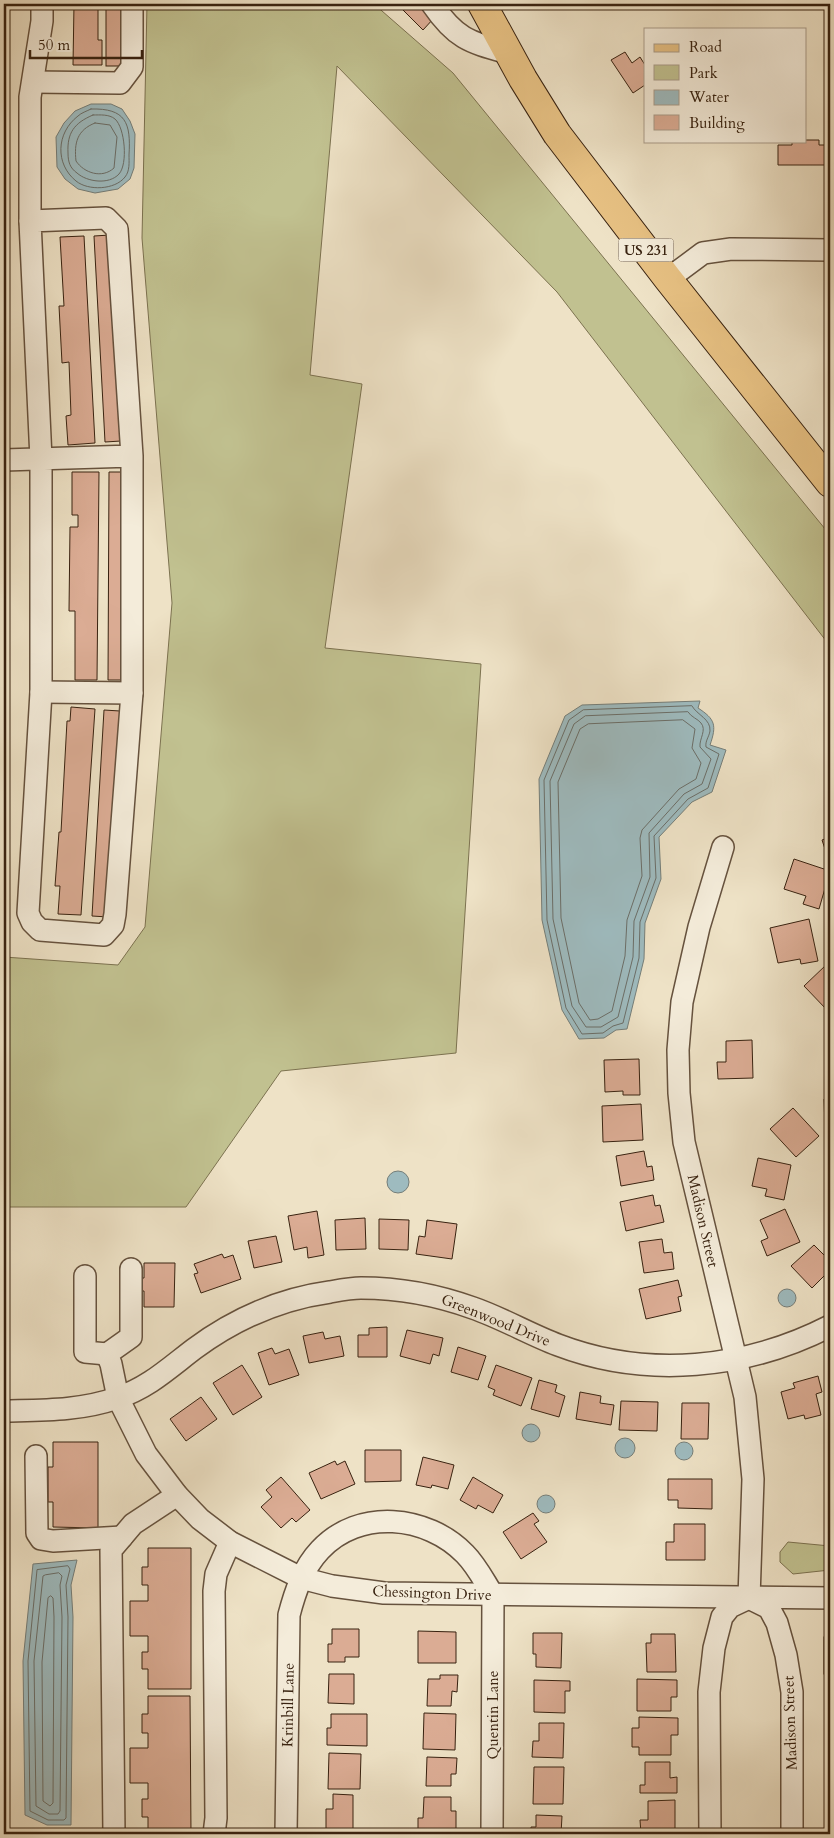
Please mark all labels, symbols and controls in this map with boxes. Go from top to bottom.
scale bar [30,28,142,60]
legend [644,28,806,142]
text: 50 m [38,35,70,55]
text: Road [689,37,722,57]
text: Park [689,63,718,83]
text: Water [688,87,730,107]
text: Building [689,113,745,133]
road number: US 231 [618,238,674,262]
street label: Madison Street [683,1173,723,1270]
street label: Greenwood Drive [438,1289,554,1351]
street label: Chessington Drive [372,1581,492,1605]
street label: Krinbill Lane [277,1663,299,1747]
street label: Quentin Lane [483,1670,503,1759]
street label: Madison Street [778,1675,802,1771]

